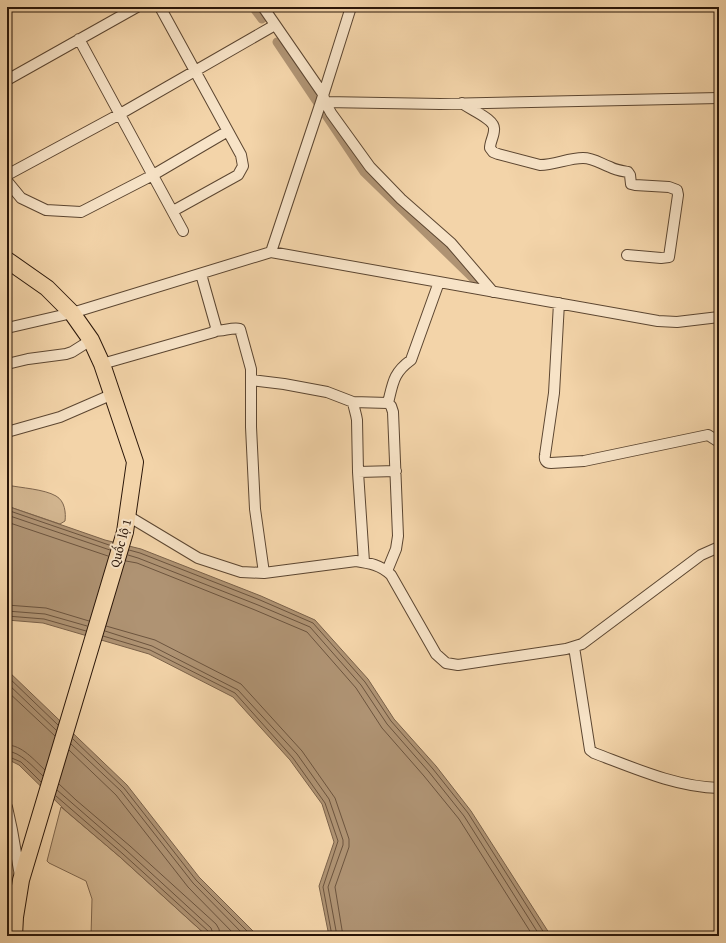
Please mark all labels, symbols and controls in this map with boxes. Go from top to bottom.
street label: Quốc lộ 1 [105,517,136,570]

